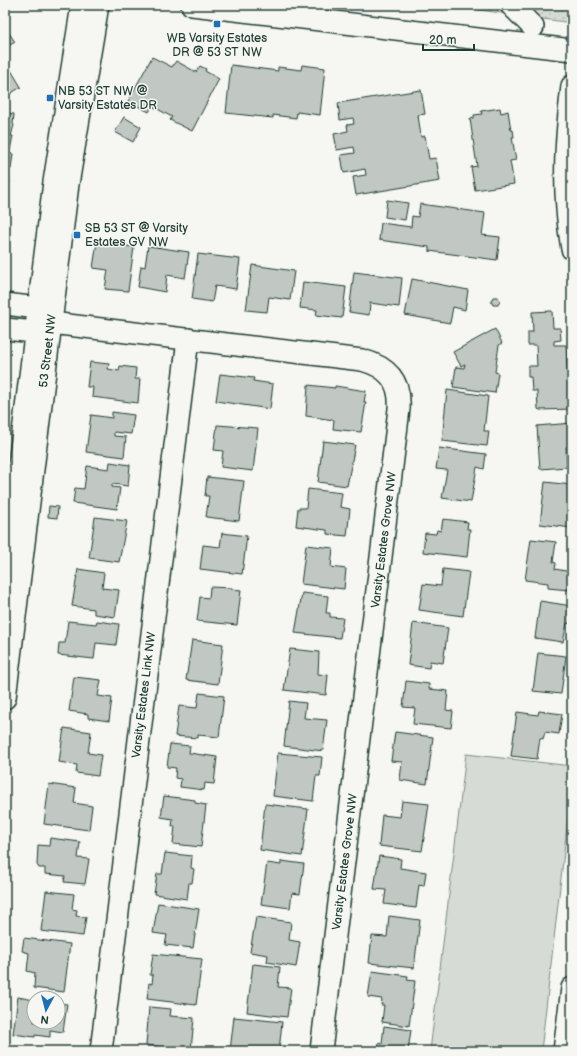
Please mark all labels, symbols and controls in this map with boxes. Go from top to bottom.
marker: WB Varsity Estates DR @ 53 ST NW [212,19,222,29]
scale bar [423,26,474,52]
place label: WB Varsity Estates DR @ 53 ST NW [167,31,267,60]
text: 20 m [429,33,456,48]
place label: NB 53 ST NW @ Varsity Estates DR [58,84,157,113]
marker: NB 53 ST NW @ Varsity Estates DR [45,93,55,103]
place label: SB 53 ST @ Varsity Estates GV NW [85,221,188,250]
marker: SB 53 ST @ Varsity Estates GV NW [72,230,82,240]
street label: 53 Street NW [36,314,60,388]
street label: Varsity Estates Grove NW [368,471,400,609]
street label: Varsity Estates Link NW [129,631,159,759]
street label: Varsity Estates Grove NW [329,793,361,931]
north arrow [26,990,66,1030]
text: N [40,1012,50,1026]

